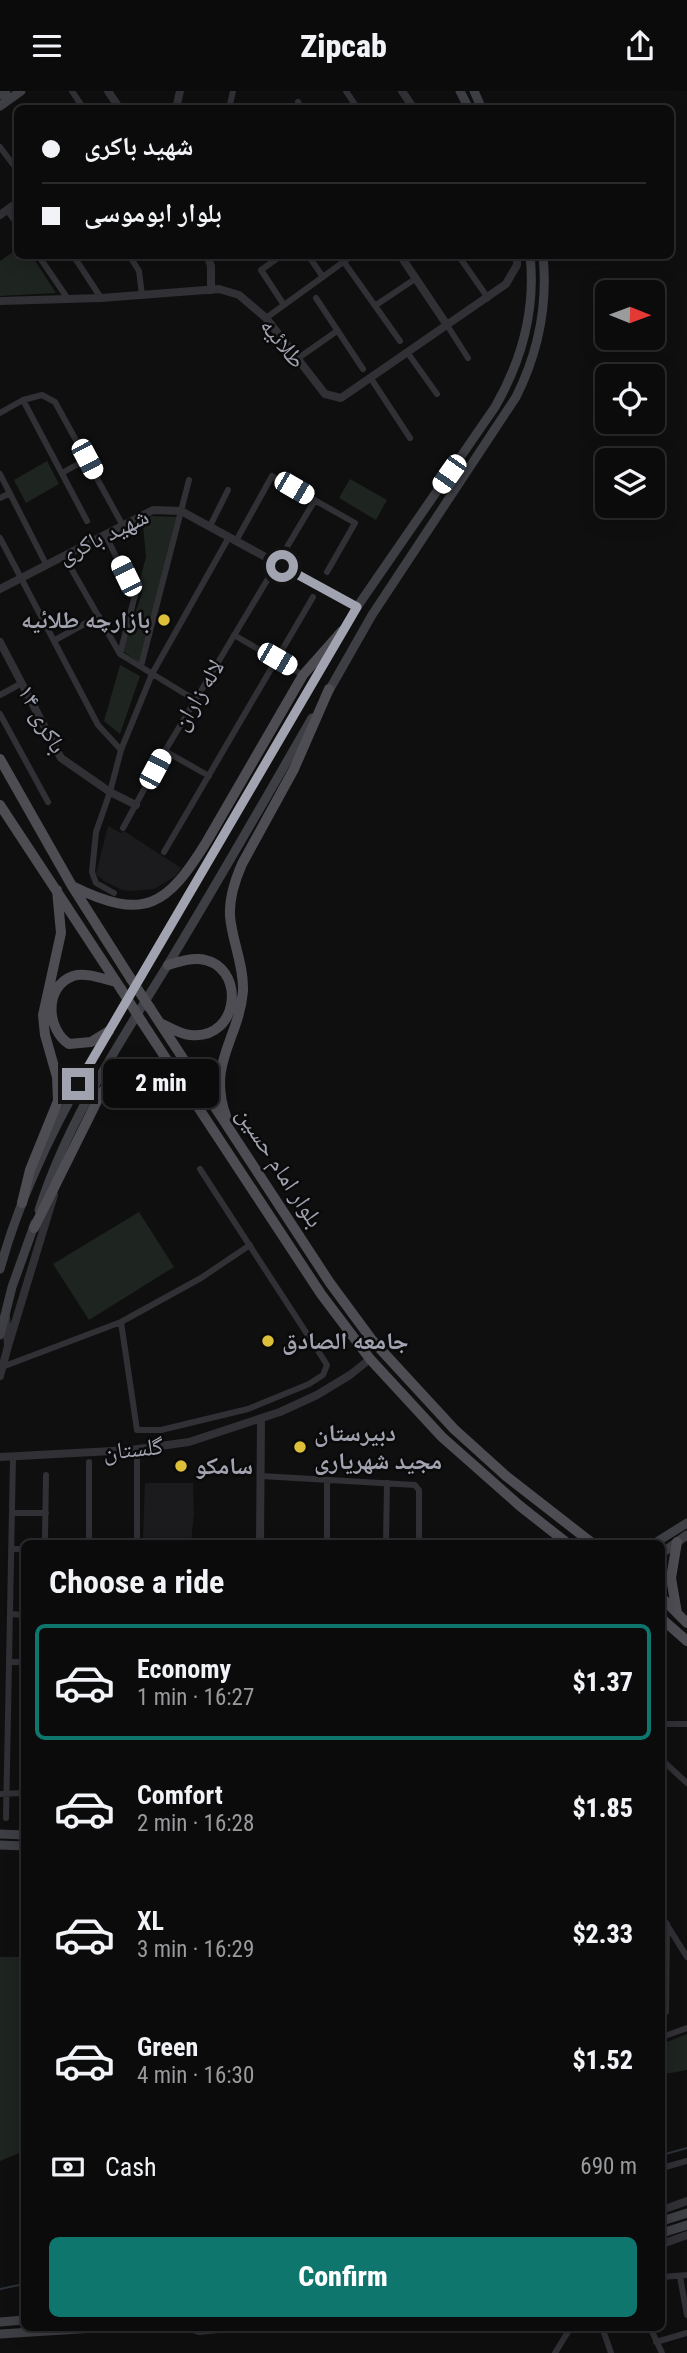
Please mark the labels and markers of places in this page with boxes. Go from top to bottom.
place label: بازارچه طلائیه [21,606,150,634]
marker: بازارچه طلائیه [156,612,172,628]
place label: جامعه الصادق [282,1327,409,1355]
marker: جامعه الصادق [260,1333,276,1349]
place label: دبیرستان مجید شهریاری [314,1419,442,1475]
marker: دبیرستان مجید شهریاری [292,1439,308,1455]
place label: سامکو [195,1452,253,1480]
marker: سامکو [173,1458,189,1474]

